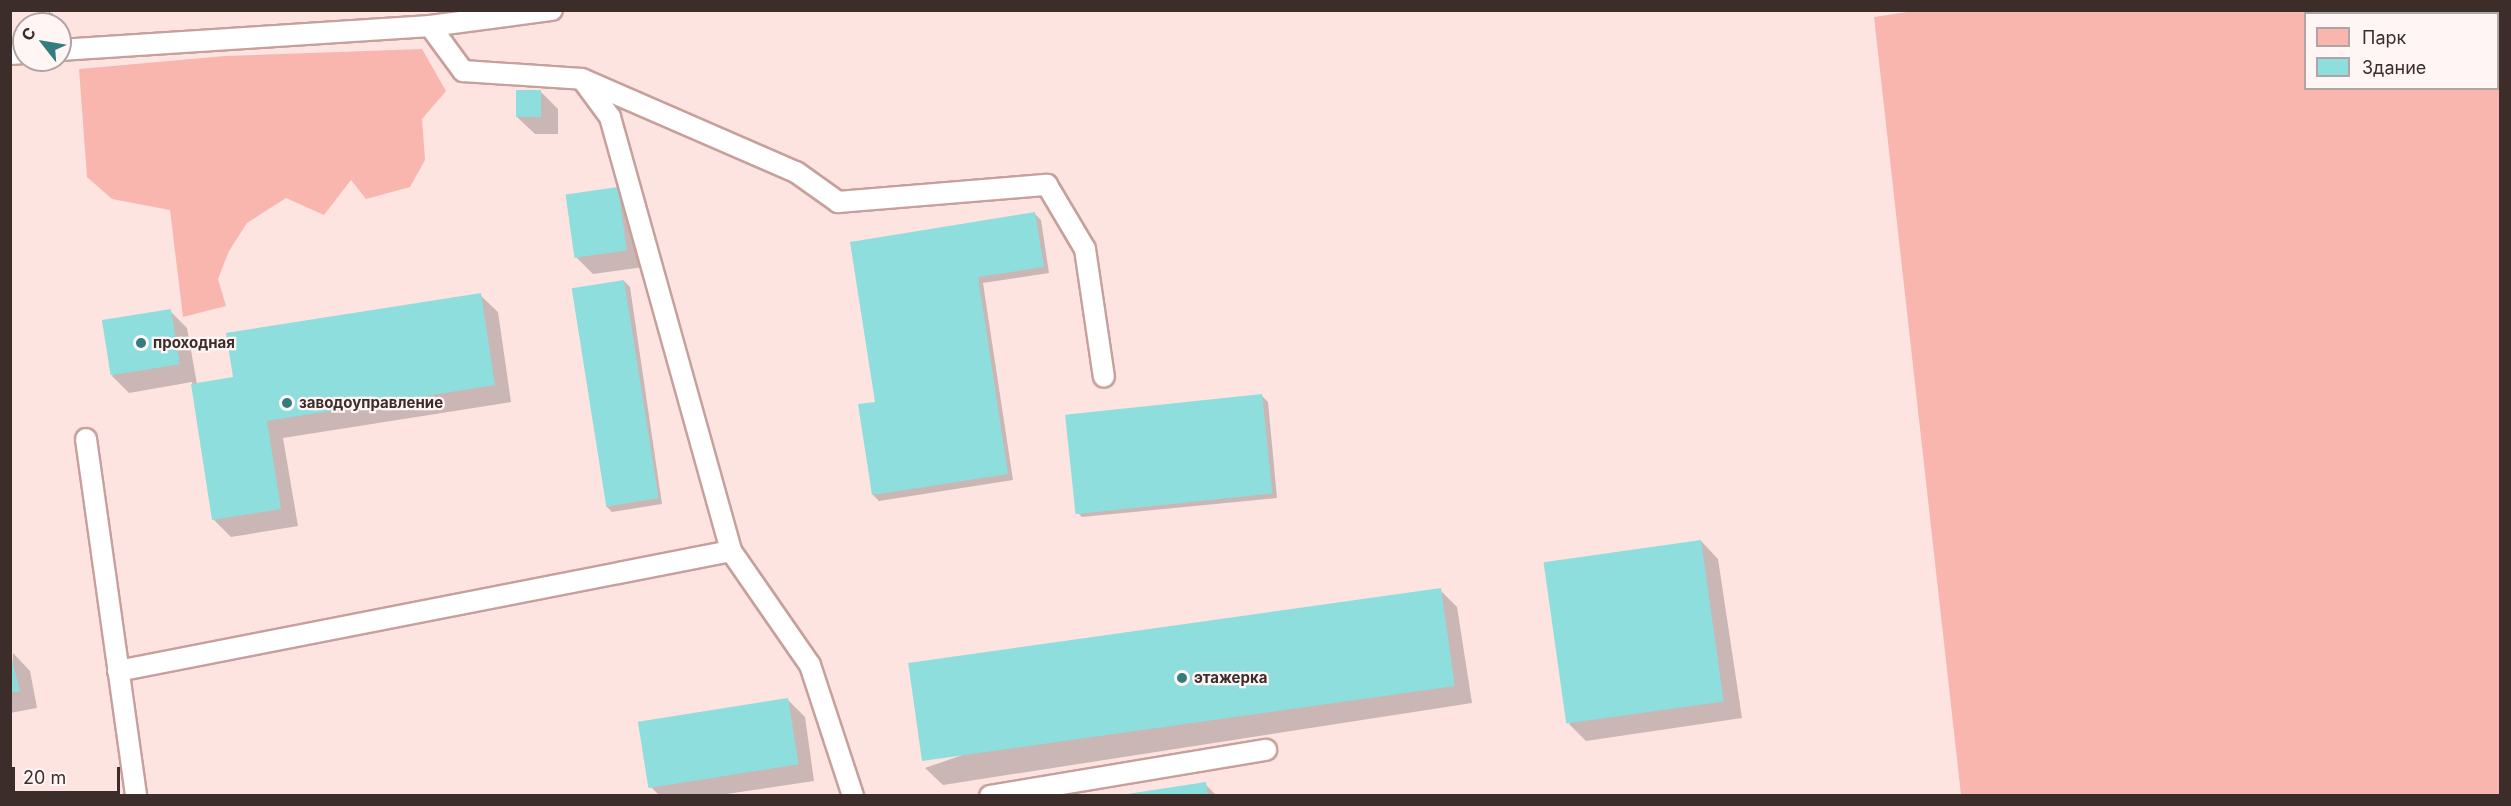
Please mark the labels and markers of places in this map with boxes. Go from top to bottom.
place label: проходная [153,334,235,352]
marker: проходная [134,336,148,350]
place label: заводоуправление [299,394,443,412]
marker: заводоуправление [280,396,294,410]
place label: этажерка [1194,669,1267,687]
marker: этажерка [1175,671,1189,685]

